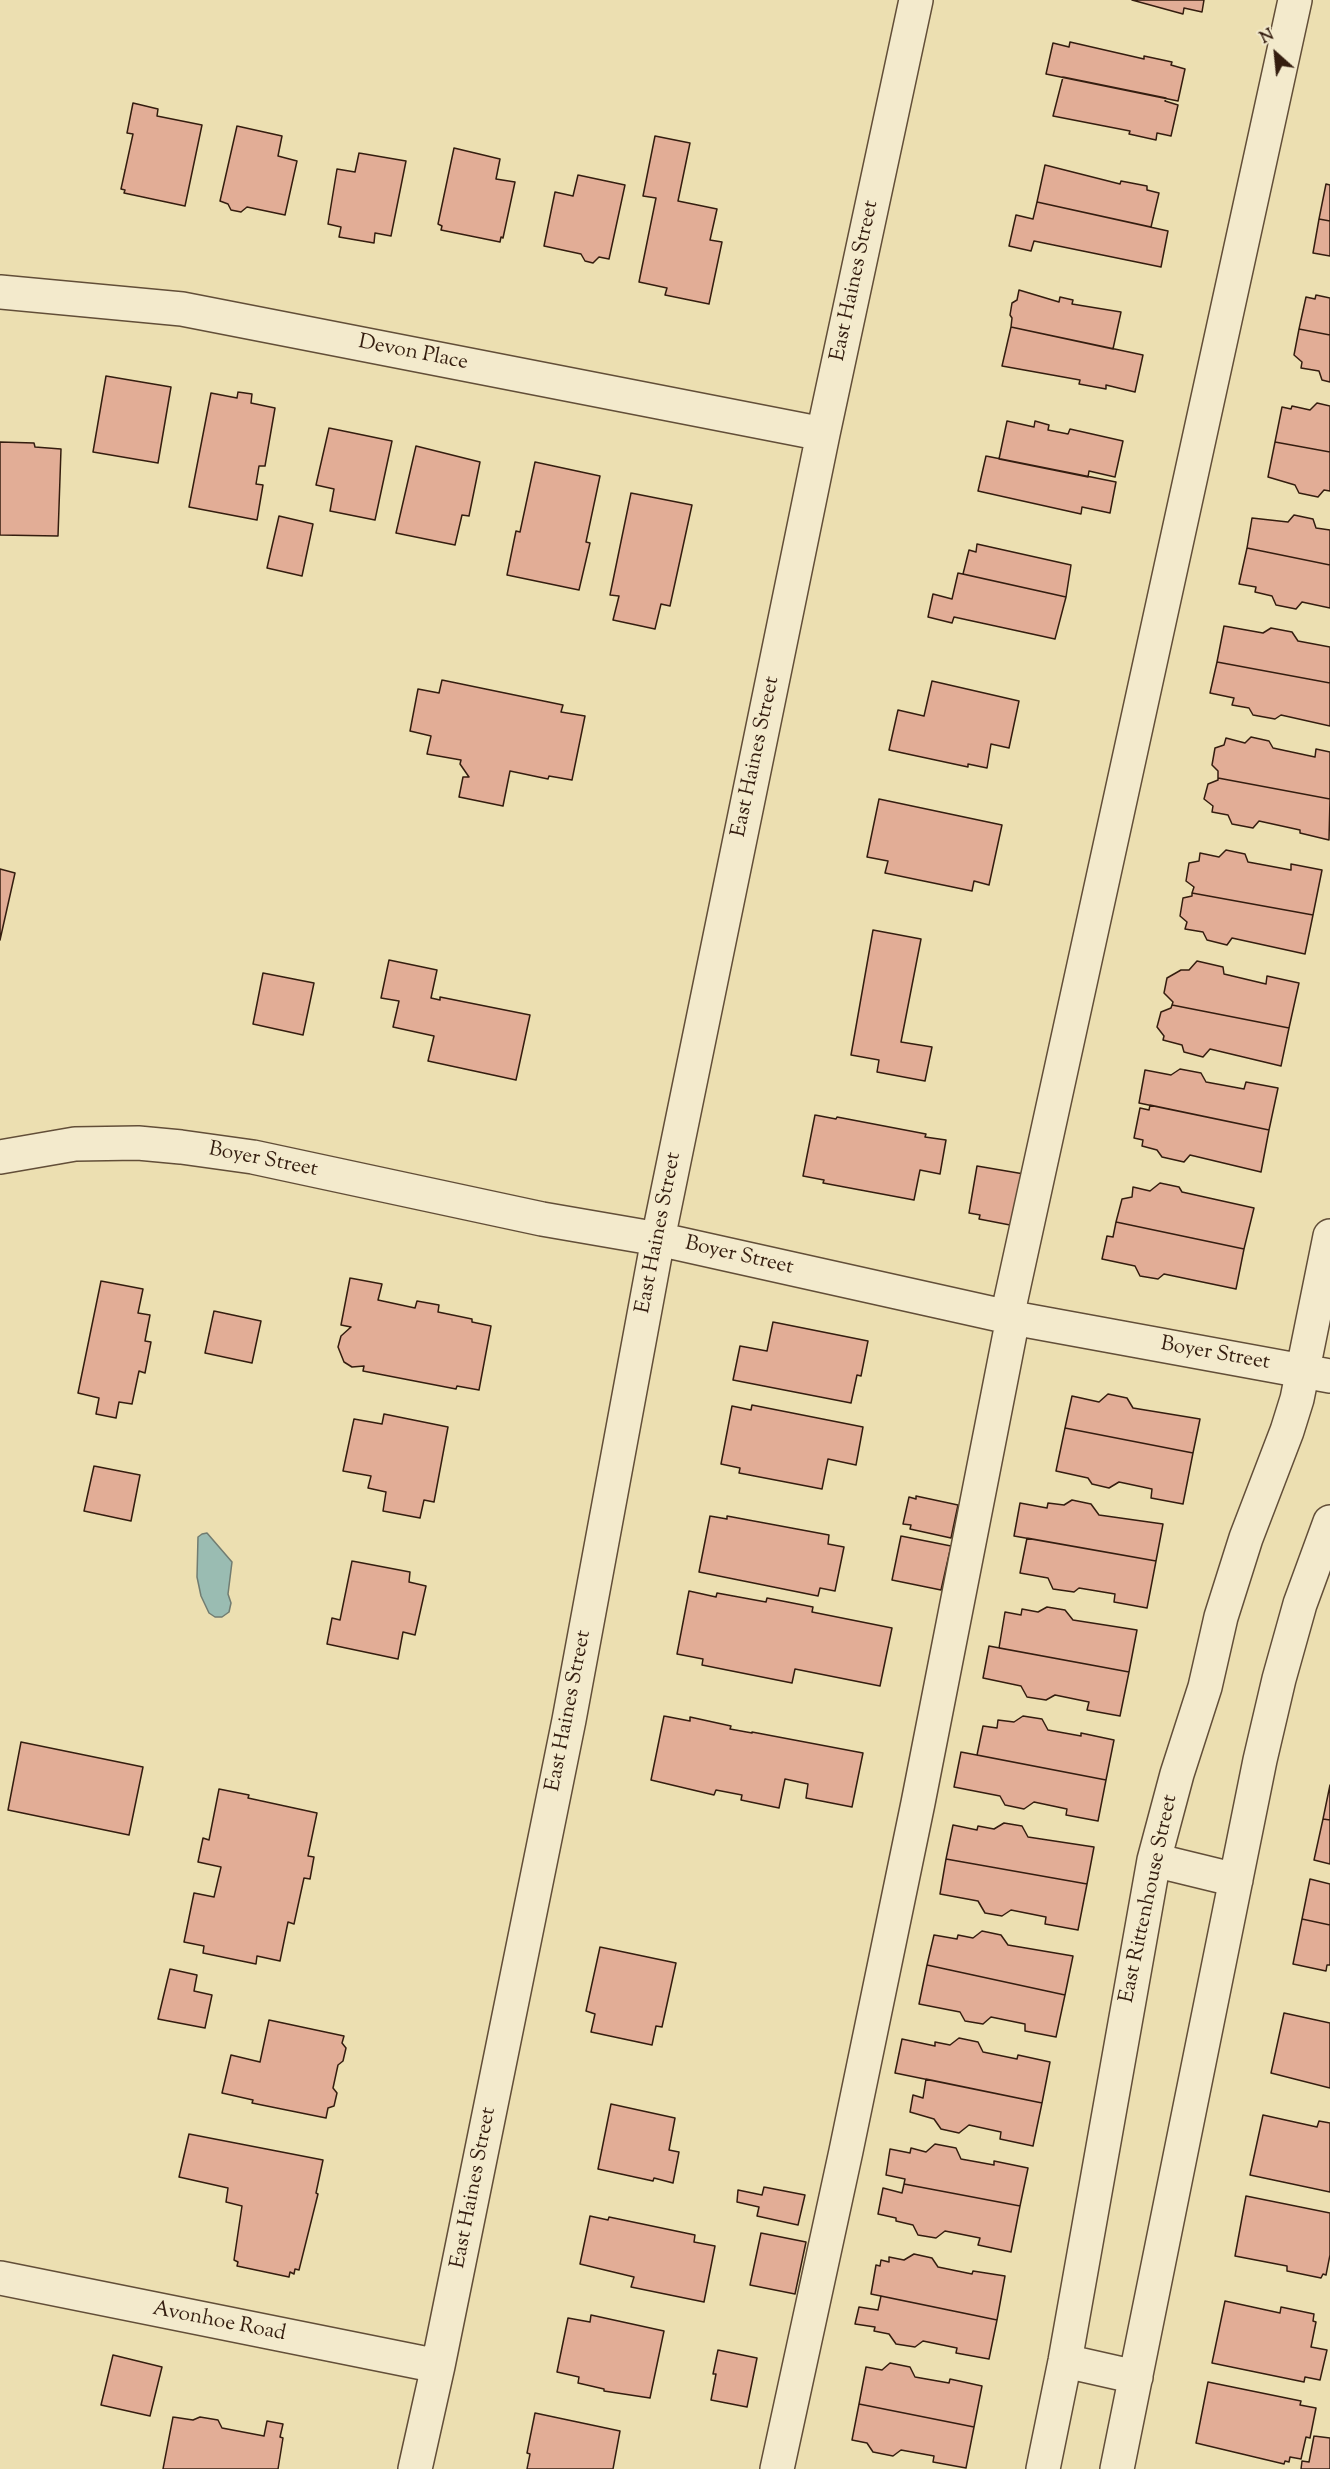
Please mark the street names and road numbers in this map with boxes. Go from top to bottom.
street label: East Haines Street [827,198,885,364]
street label: Devon Place [356,331,470,377]
street label: East Haines Street [728,674,786,840]
street label: Boyer Street [206,1138,320,1184]
street label: East Haines Street [632,1150,688,1316]
street label: Boyer Street [682,1232,796,1282]
street label: Boyer Street [1158,1333,1272,1377]
street label: East Haines Street [542,1628,598,1794]
street label: East Rittenhouse Street [1116,1793,1184,2005]
street label: East Haines Street [447,2105,503,2271]
street label: Avonhoe Road [150,2298,288,2348]

